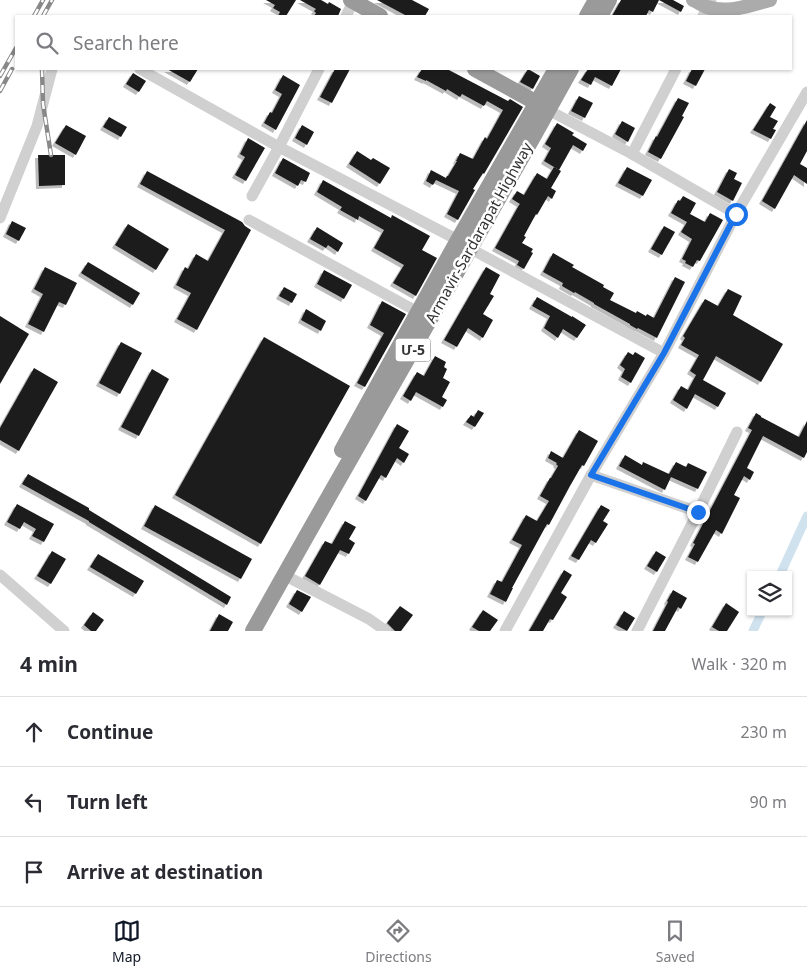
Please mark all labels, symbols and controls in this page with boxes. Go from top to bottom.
search box [15,15,792,70]
icon: search [33,29,61,57]
text: Search here [73,30,179,56]
street label: Armavir-Sardarapat Highway [420,138,536,326]
route start [725,203,748,226]
road number: Մ-5 [396,338,430,362]
route end [687,501,710,524]
map controls [747,571,792,616]
button: layers [747,571,792,616]
text: 4 min [20,650,78,678]
text: Walk · 320 m [692,653,787,675]
icon: ahead [20,718,48,746]
text: Continue [67,719,153,745]
text: 230 m [740,721,787,743]
icon: left [20,788,48,816]
text: Turn left [67,789,148,815]
text: 90 m [750,791,787,813]
icon: arrive [20,858,48,886]
text: Arrive at destination [67,859,263,885]
tab: Map [112,917,141,966]
tab: Directions [365,917,432,966]
tab: Saved [656,917,695,966]

